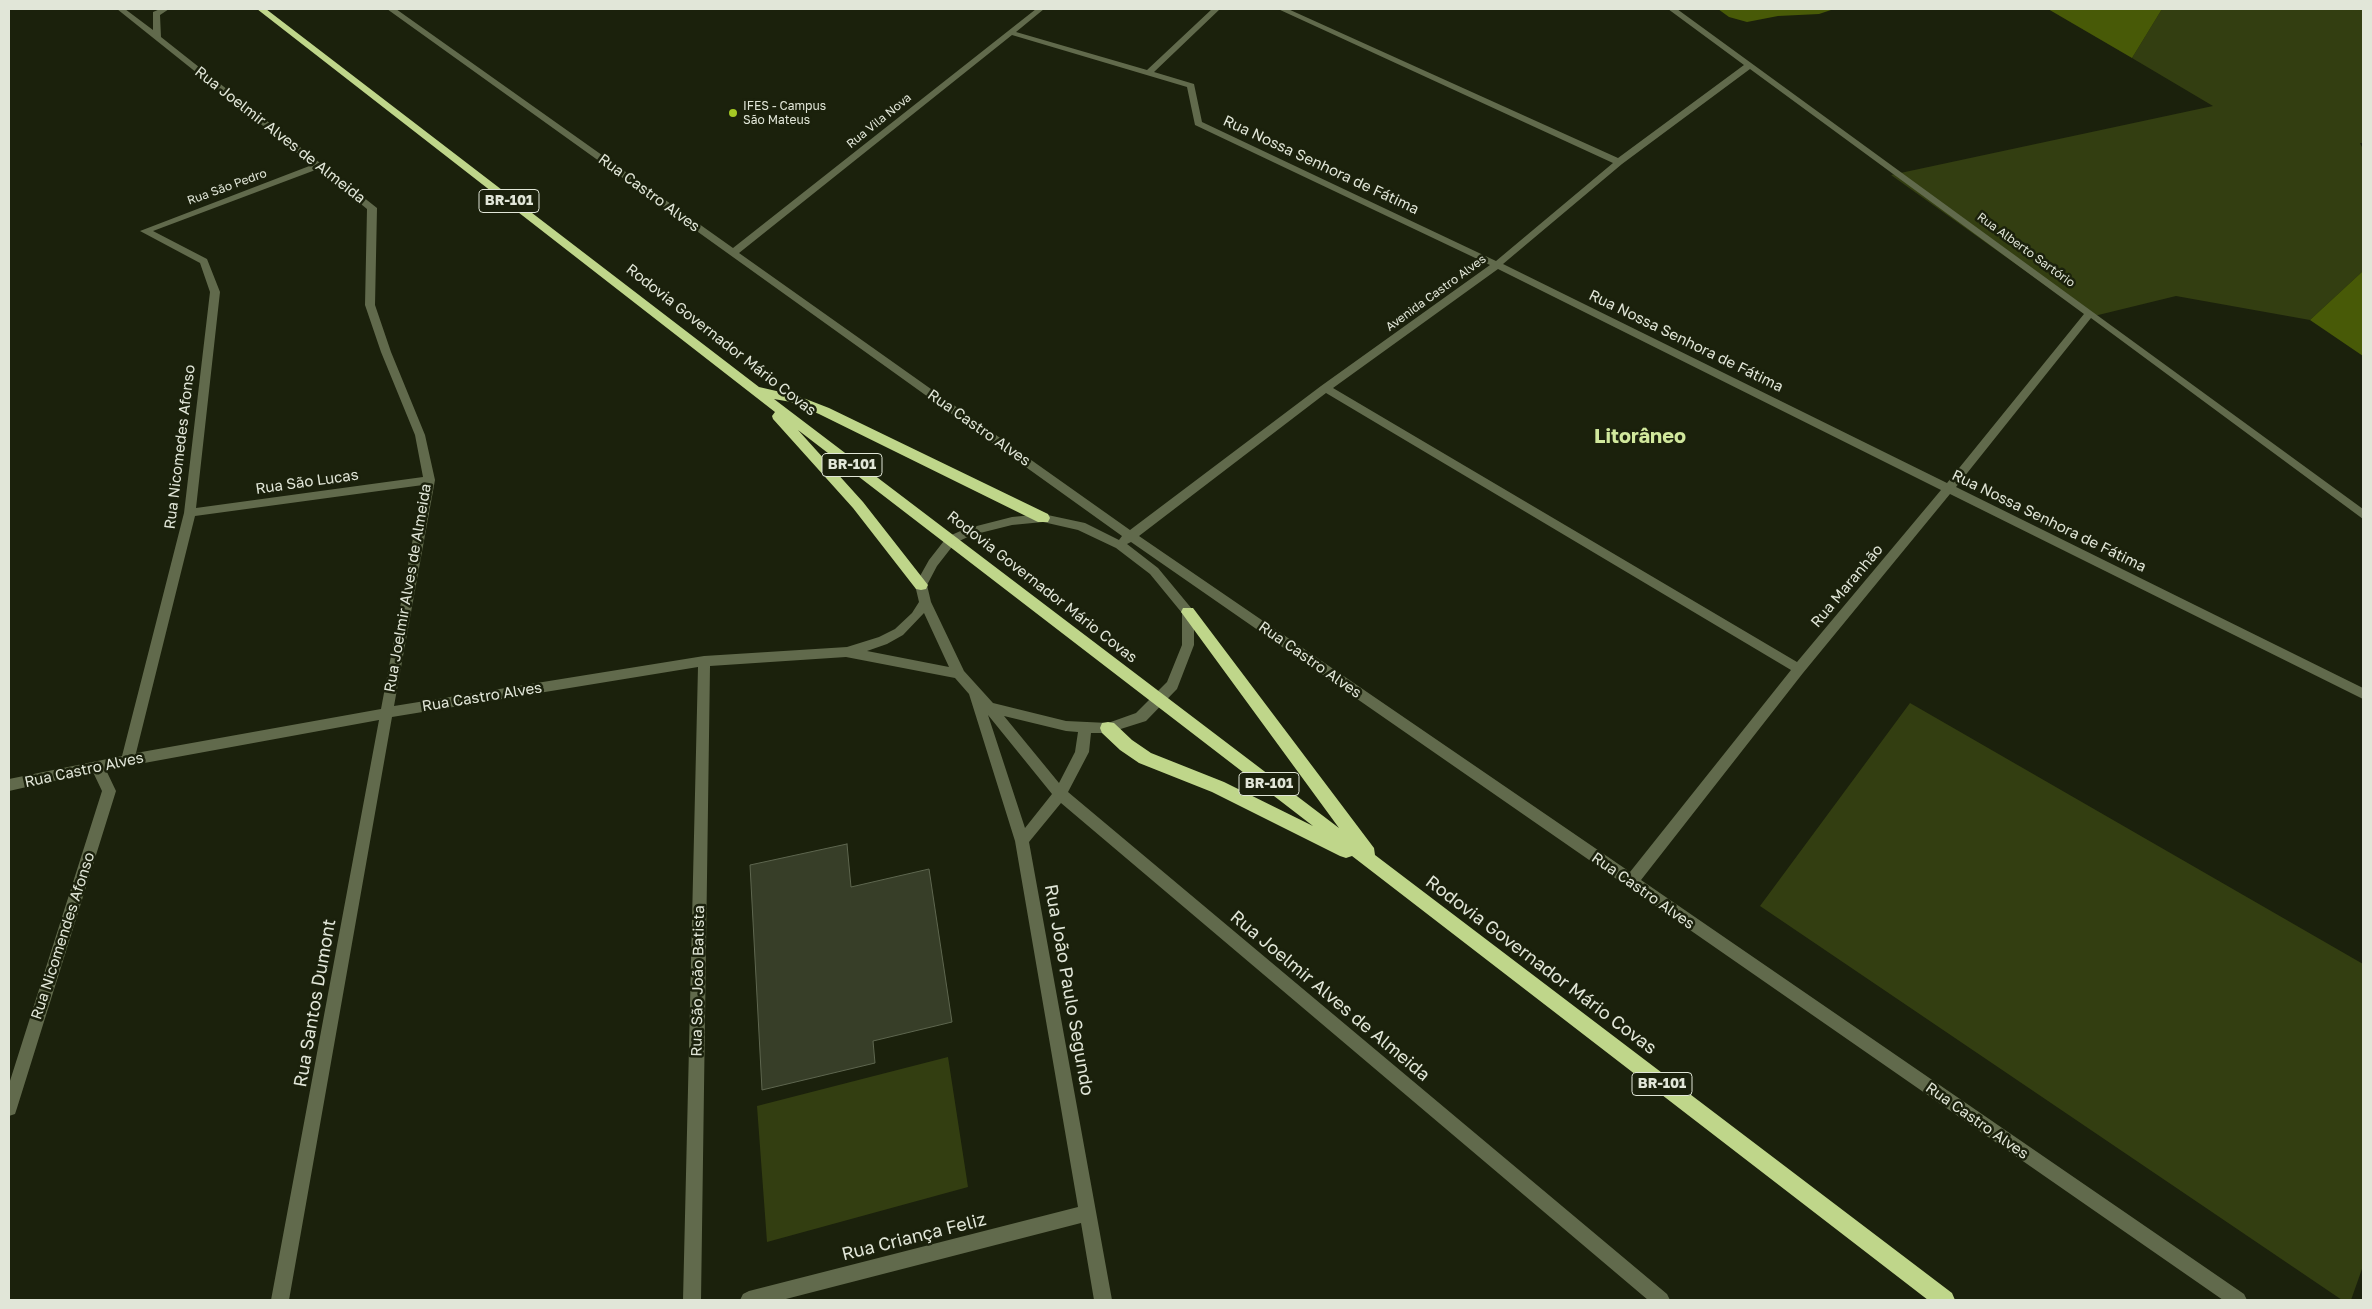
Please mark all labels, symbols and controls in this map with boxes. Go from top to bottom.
street label: Rua Joelmir Alves de Almeida [191,63,369,207]
street label: Rua Vila Nova [844,91,914,151]
place label: IFES - Campus São Mateus [743,99,826,127]
marker: IFES - Campus São Mateus [727,107,739,119]
street label: Rua Nossa Senhora de Fátima [1220,112,1422,218]
street label: Rua Castro Alves [595,150,703,236]
street label: Rua São Pedro [185,166,269,208]
road number: BR-101 [479,190,539,212]
street label: Rua Alberto Sartório [1974,210,2078,290]
street label: Avenida Castro Alves [1383,252,1489,334]
street label: Rodovia Governador Mário Covas [622,260,820,420]
street label: Rua Nossa Senhora de Fátima [1586,286,1786,396]
street label: Rua Nicomedes Afonso [161,364,199,530]
street label: Rua Castro Alves [924,386,1034,470]
district label: Litorâneo [1594,425,1686,449]
road number: BR-101 [822,454,882,476]
street label: Rua São Lucas [254,466,360,498]
street label: Rua Nossa Senhora de Fátima [1949,466,2149,576]
street label: Rua Joelmir Alves de Almeida [381,482,435,694]
street label: Rodovia Governador Mário Covas [943,507,1141,667]
street label: Rua Maranhão [1807,541,1887,631]
street label: Rua Castro Alves [1255,618,1365,702]
street label: Rua Castro Alves [421,679,543,715]
street label: Rua Castro Alves [23,749,145,791]
road number: BR-101 [1239,772,1299,796]
street label: Rua Castro Alves [1588,849,1698,933]
street label: Rua Nicomendes Afonso [27,850,99,1022]
street label: Rodovia Governador Mário Covas [1421,871,1661,1059]
street label: Rua João Paulo Segundo [1040,883,1098,1097]
street label: Rua São João Batista [688,905,708,1057]
street label: Rua Joelmir Alves de Almeida [1226,906,1434,1086]
street label: Rua Santos Dumont [290,917,340,1089]
road number: BR-101 [1632,1072,1692,1096]
street label: Rua Castro Alves [1922,1079,2032,1163]
street label: Rua Criança Feliz [840,1209,988,1265]

